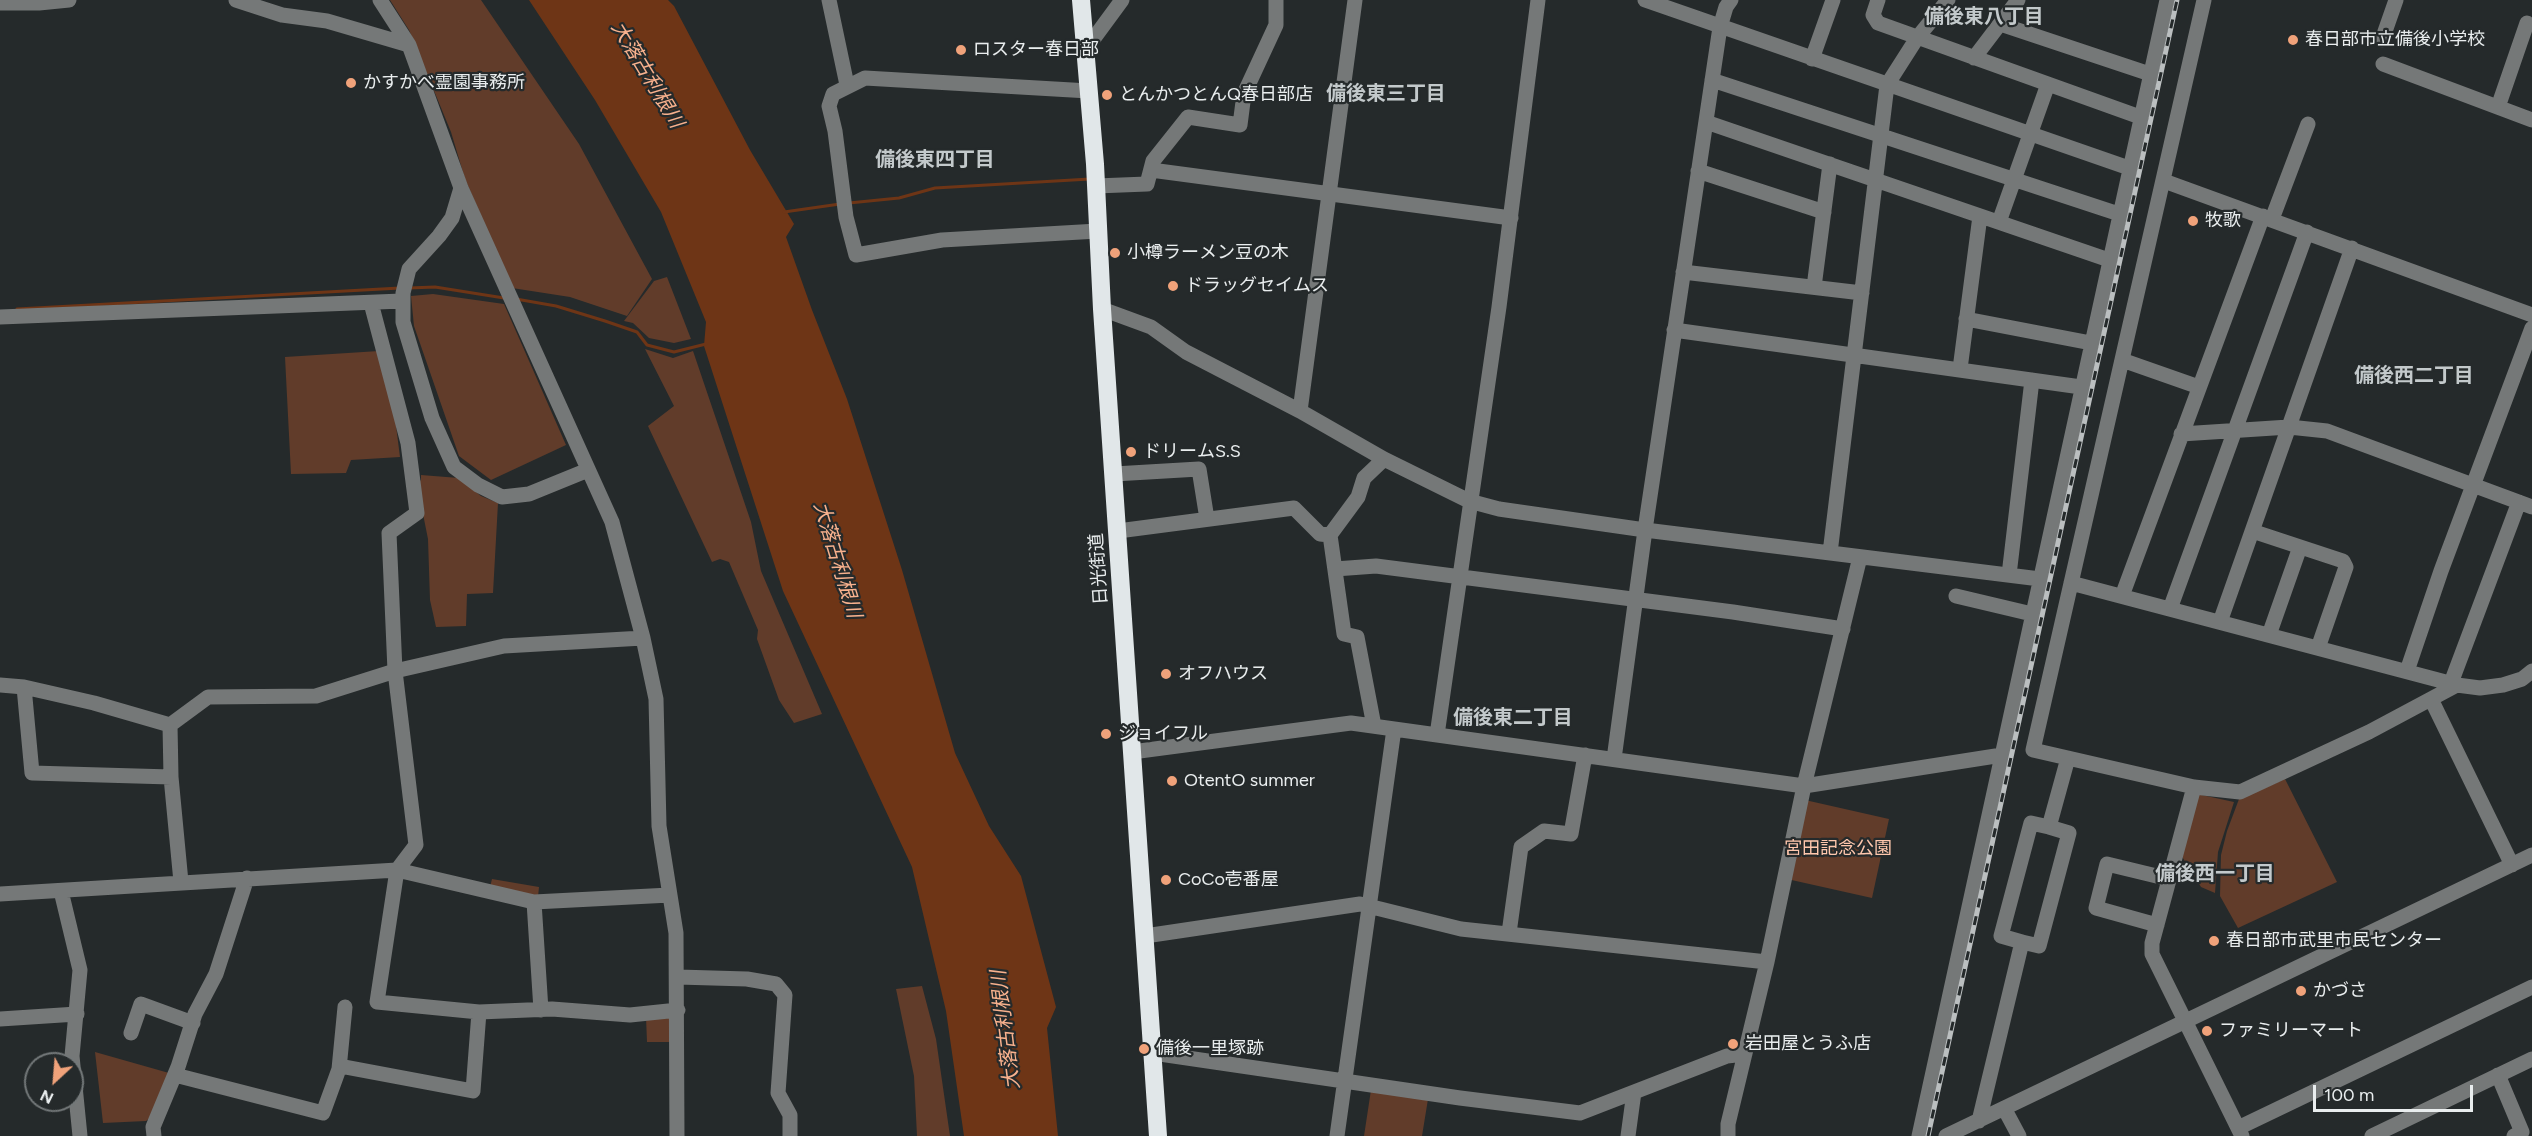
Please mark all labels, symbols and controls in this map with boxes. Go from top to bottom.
district label: 備後東八丁目 [1924,5,2044,29]
water label: 大落古利根川 [606,17,688,133]
place label: 春日部市立備後小学校 [2305,29,2485,51]
marker: 春日部市立備後小学校 [2286,33,2300,47]
place label: ロスター春日部 [973,39,1099,61]
marker: ロスター春日部 [954,43,968,57]
place label: かすかべ霊園事務所 [363,72,525,94]
marker: かすかべ霊園事務所 [344,76,358,90]
district label: 備後東三丁目 [1326,82,1446,106]
place label: とんかつとんQ春日部店 [1119,84,1313,106]
marker: とんかつとんQ春日部店 [1100,88,1114,102]
district label: 備後東四丁目 [875,148,995,172]
place label: 牧歌 [2205,210,2241,232]
marker: 牧歌 [2186,214,2200,228]
place label: 小樽ラーメン豆の木 [1127,242,1289,264]
marker: 小樽ラーメン豆の木 [1108,246,1122,260]
place label: ドラッグセイムス [1185,275,1329,297]
marker: ドラッグセイムス [1166,279,1180,293]
district label: 備後西二丁目 [2354,364,2474,388]
place label: ドリームS.S [1143,441,1241,463]
marker: ドリームS.S [1124,445,1138,459]
water label: 大落古利根川 [808,499,866,621]
street label: 日光街道 [1086,532,1112,606]
place label: オフハウス [1178,663,1268,685]
marker: オフハウス [1159,667,1173,681]
district label: 備後東二丁目 [1453,706,1573,730]
place label: ジョイフル [1118,723,1208,745]
marker: ジョイフル [1099,727,1113,741]
place label: OtentO summer [1184,770,1315,792]
marker: OtentO summer [1165,774,1179,788]
park label: 宮田記念公園 [1784,838,1892,860]
district label: 備後西一丁目 [2155,862,2275,886]
place label: CoCo壱番屋 [1178,869,1279,891]
marker: CoCo壱番屋 [1159,873,1173,887]
place label: 春日部市武里市民センター [2226,930,2442,952]
marker: 春日部市武里市民センター [2207,934,2221,948]
water label: 大落古利根川 [987,969,1025,1091]
place label: かづさ [2313,980,2367,1002]
marker: かづさ [2294,984,2308,998]
place label: ファミリーマート [2219,1020,2363,1042]
marker: ファミリーマート [2200,1024,2214,1038]
place label: 岩田屋とうふ店 [1745,1033,1871,1055]
marker: 岩田屋とうふ店 [1726,1037,1740,1051]
place label: 備後一里塚跡 [1156,1038,1264,1060]
marker: 備後一里塚跡 [1137,1042,1151,1056]
north arrow [24,1052,84,1112]
scale bar [2316,1073,2476,1111]
text: 100 m [2324,1084,2374,1106]
text: N [37,1086,56,1108]

